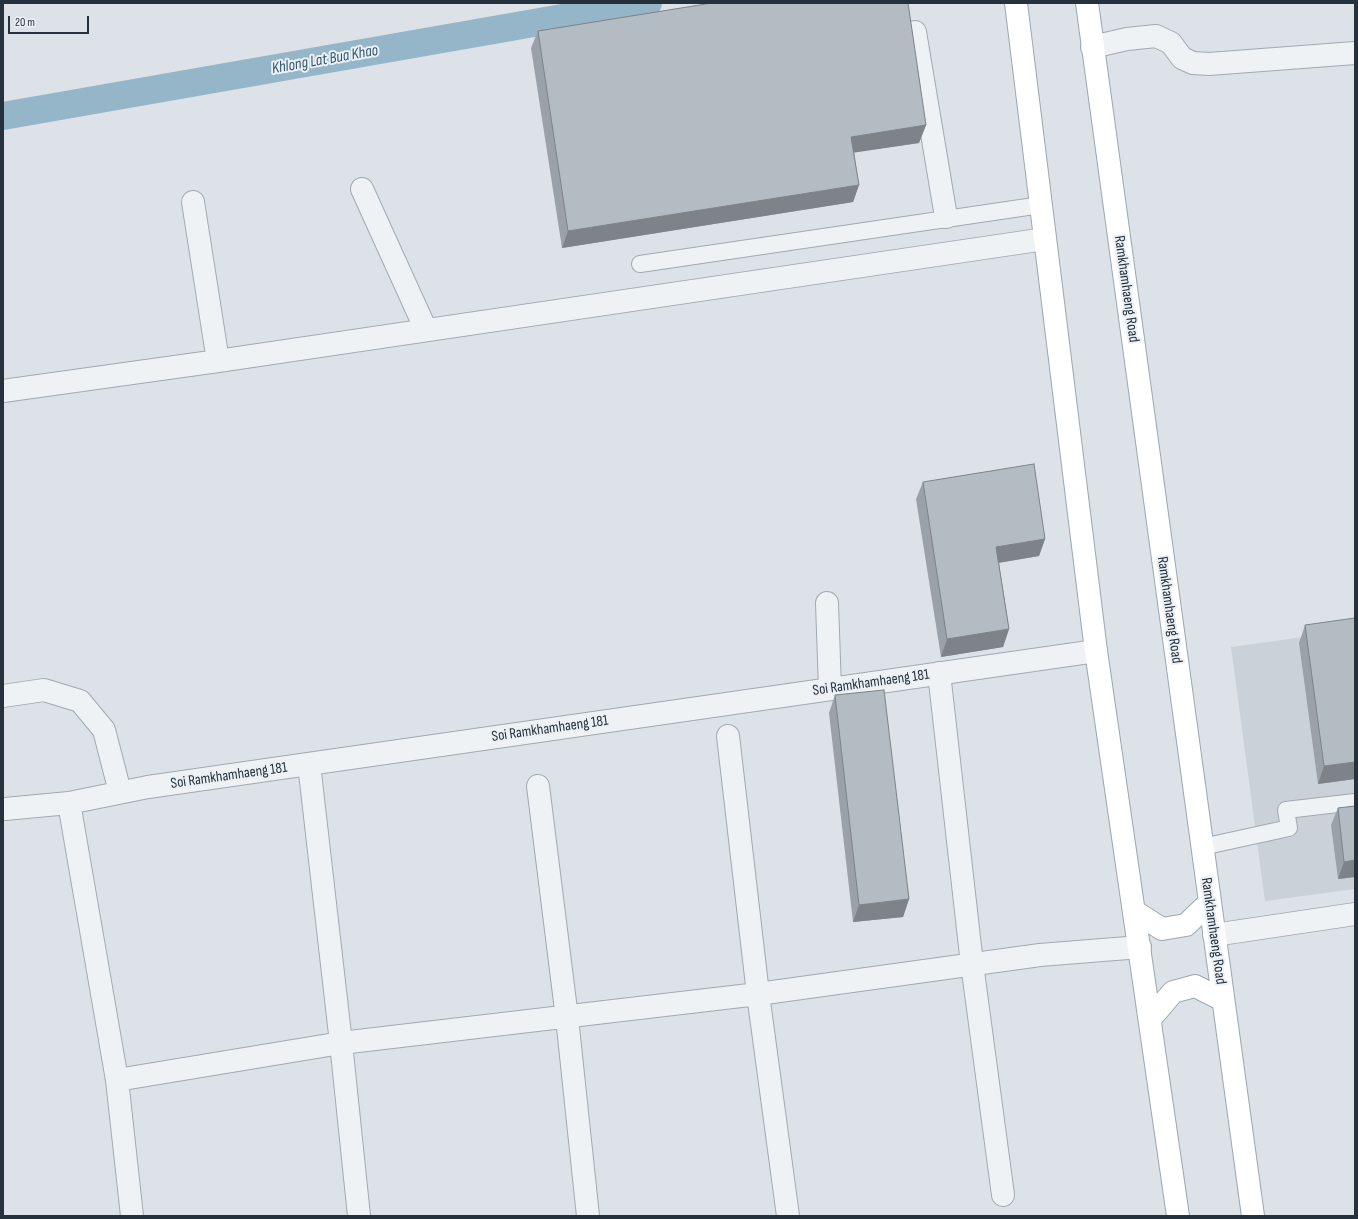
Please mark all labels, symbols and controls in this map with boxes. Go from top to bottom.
scale bar [10,8,91,34]
text: 20 m [15,15,35,30]
water label: Khlong Lat Bua Khao [270,41,380,79]
street label: Ramkhamhaeng Road [1110,234,1142,344]
street label: Ramkhamhaeng Road [1153,555,1185,665]
street label: Soi Ramkhamhaeng 181 [812,666,930,700]
street label: Soi Ramkhamhaeng 181 [491,712,609,746]
street label: Soi Ramkhamhaeng 181 [170,759,288,793]
street label: Ramkhamhaeng Road [1197,876,1229,986]

